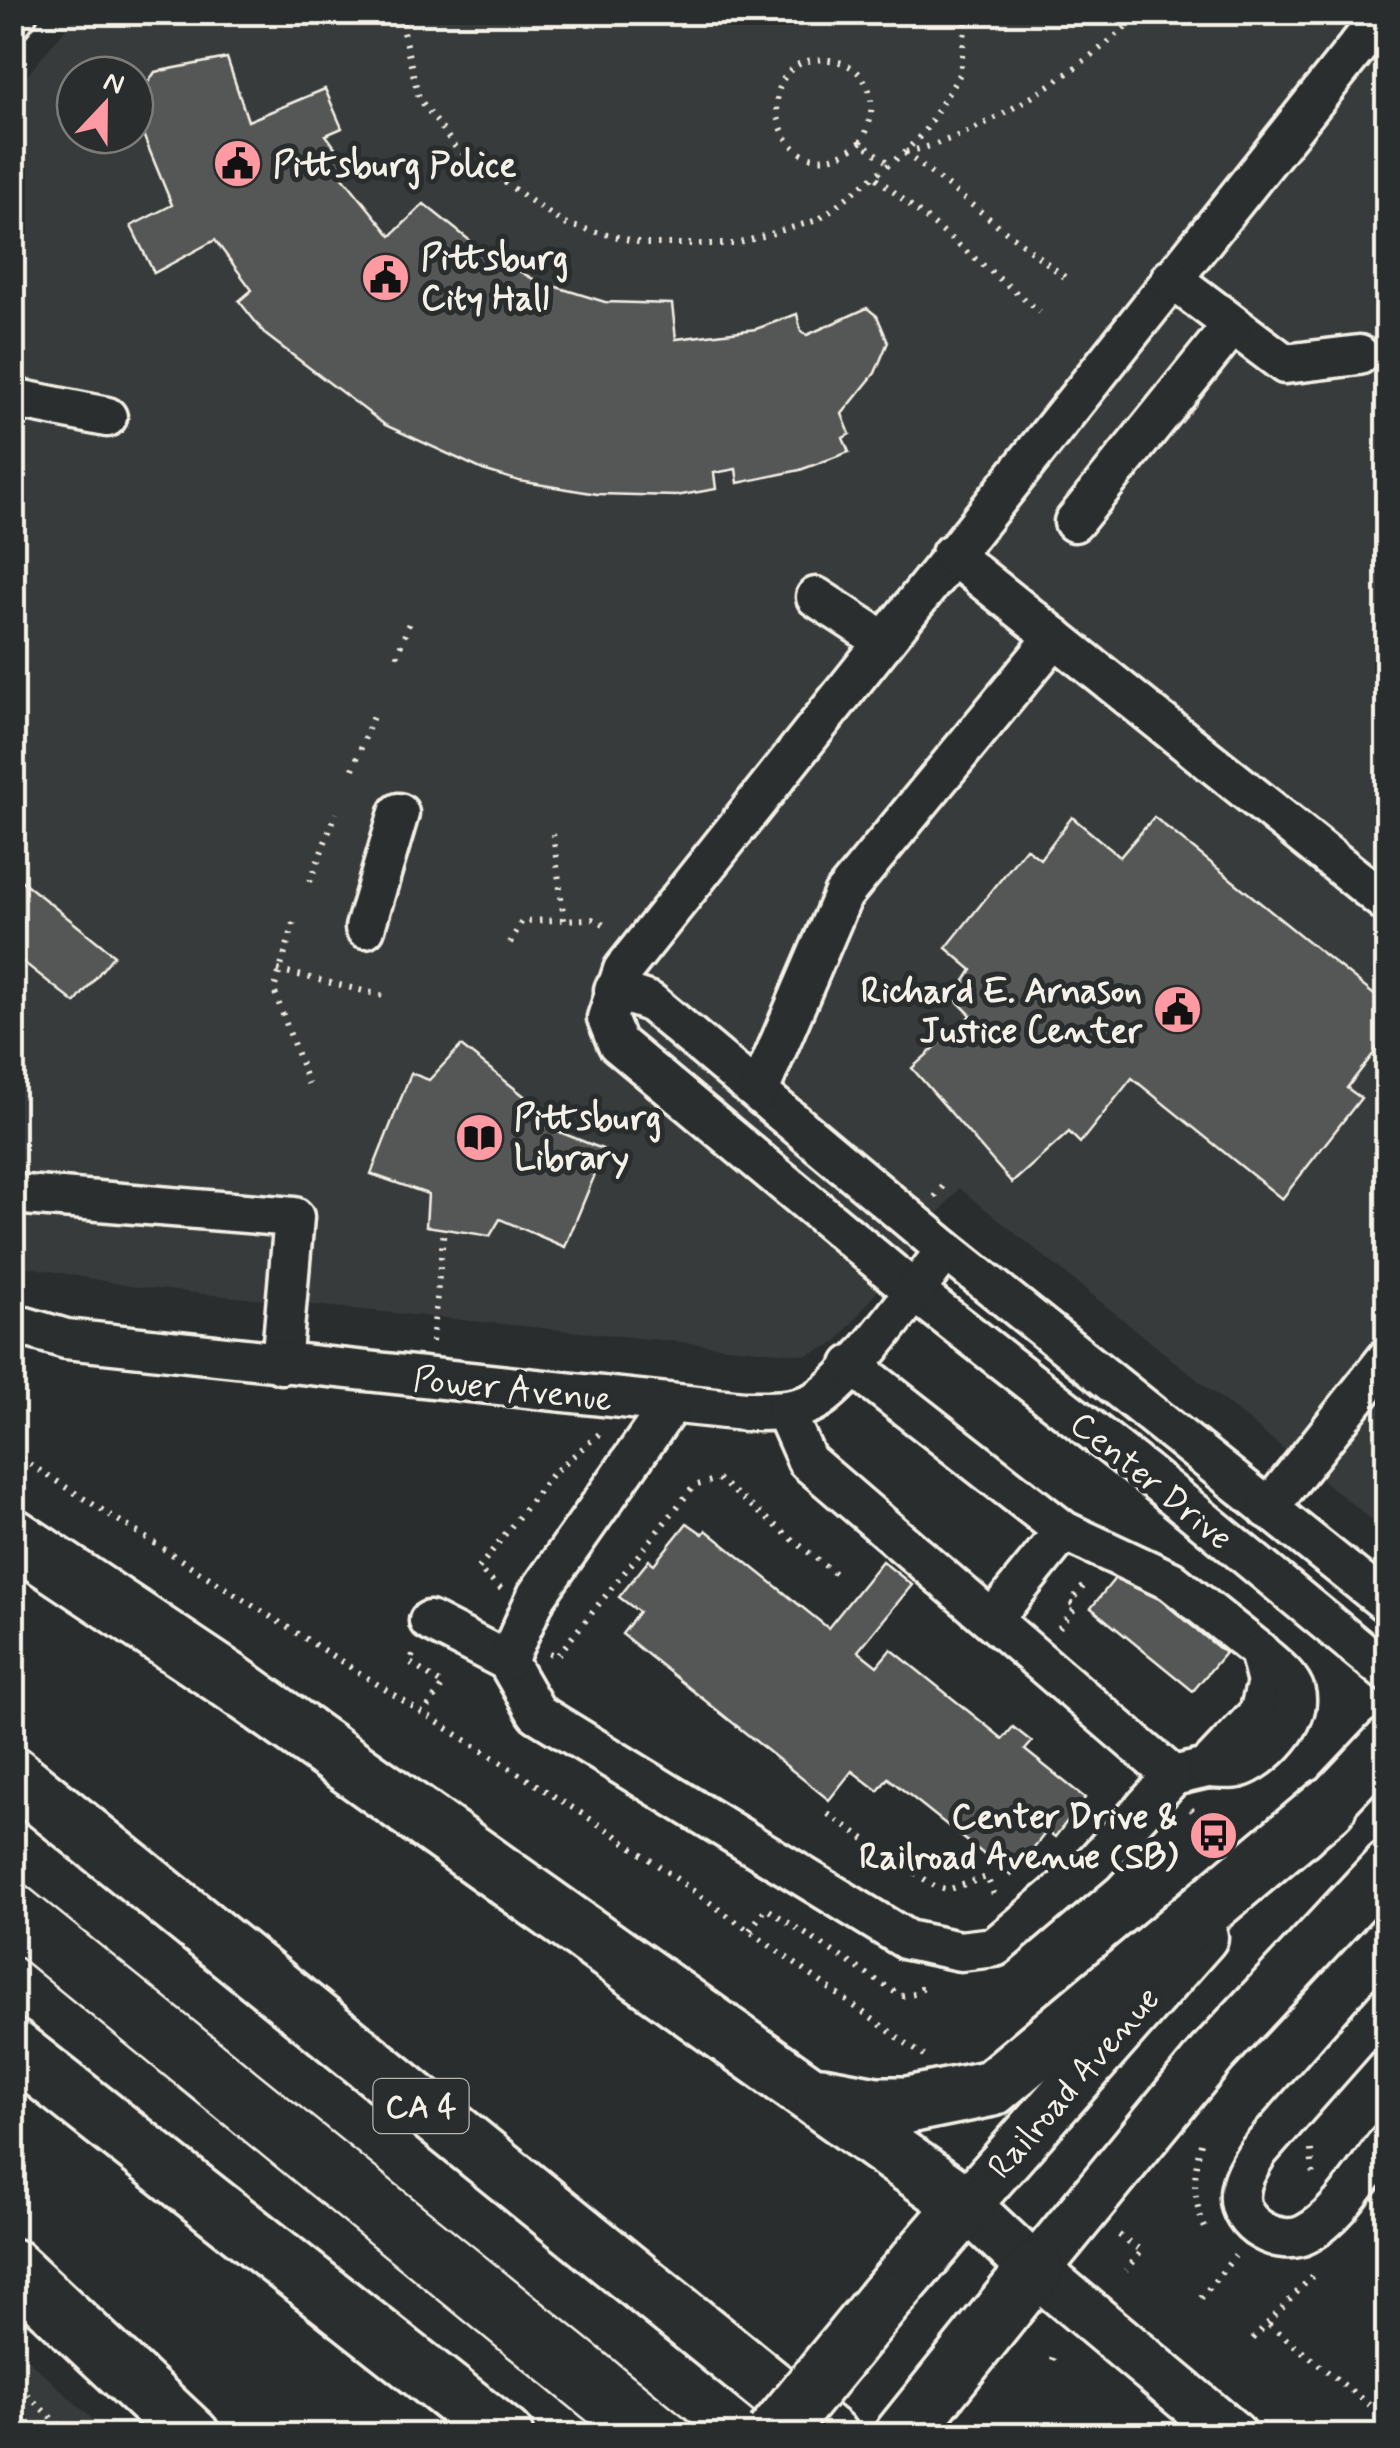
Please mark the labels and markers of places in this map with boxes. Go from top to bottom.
public building icon: Pittsburg Police [212,138,264,190]
place label: Pittsburg Police [273,143,517,190]
place label: Pittsburg City Hall [421,236,568,322]
public building icon: Pittsburg City Hall [360,251,412,303]
place label: Richard E. Arnason Justice Center [861,969,1144,1055]
public building icon: Richard E. Arnason Justice Center [1151,984,1203,1036]
place label: Pittsburg Library [514,1096,661,1182]
library icon: Pittsburg Library [453,1111,505,1163]
place label: Center Drive & Railroad Avenue (SB) [859,1795,1179,1881]
bus stop icon: Center Drive & Railroad Avenue (SB) [1187,1810,1239,1862]

